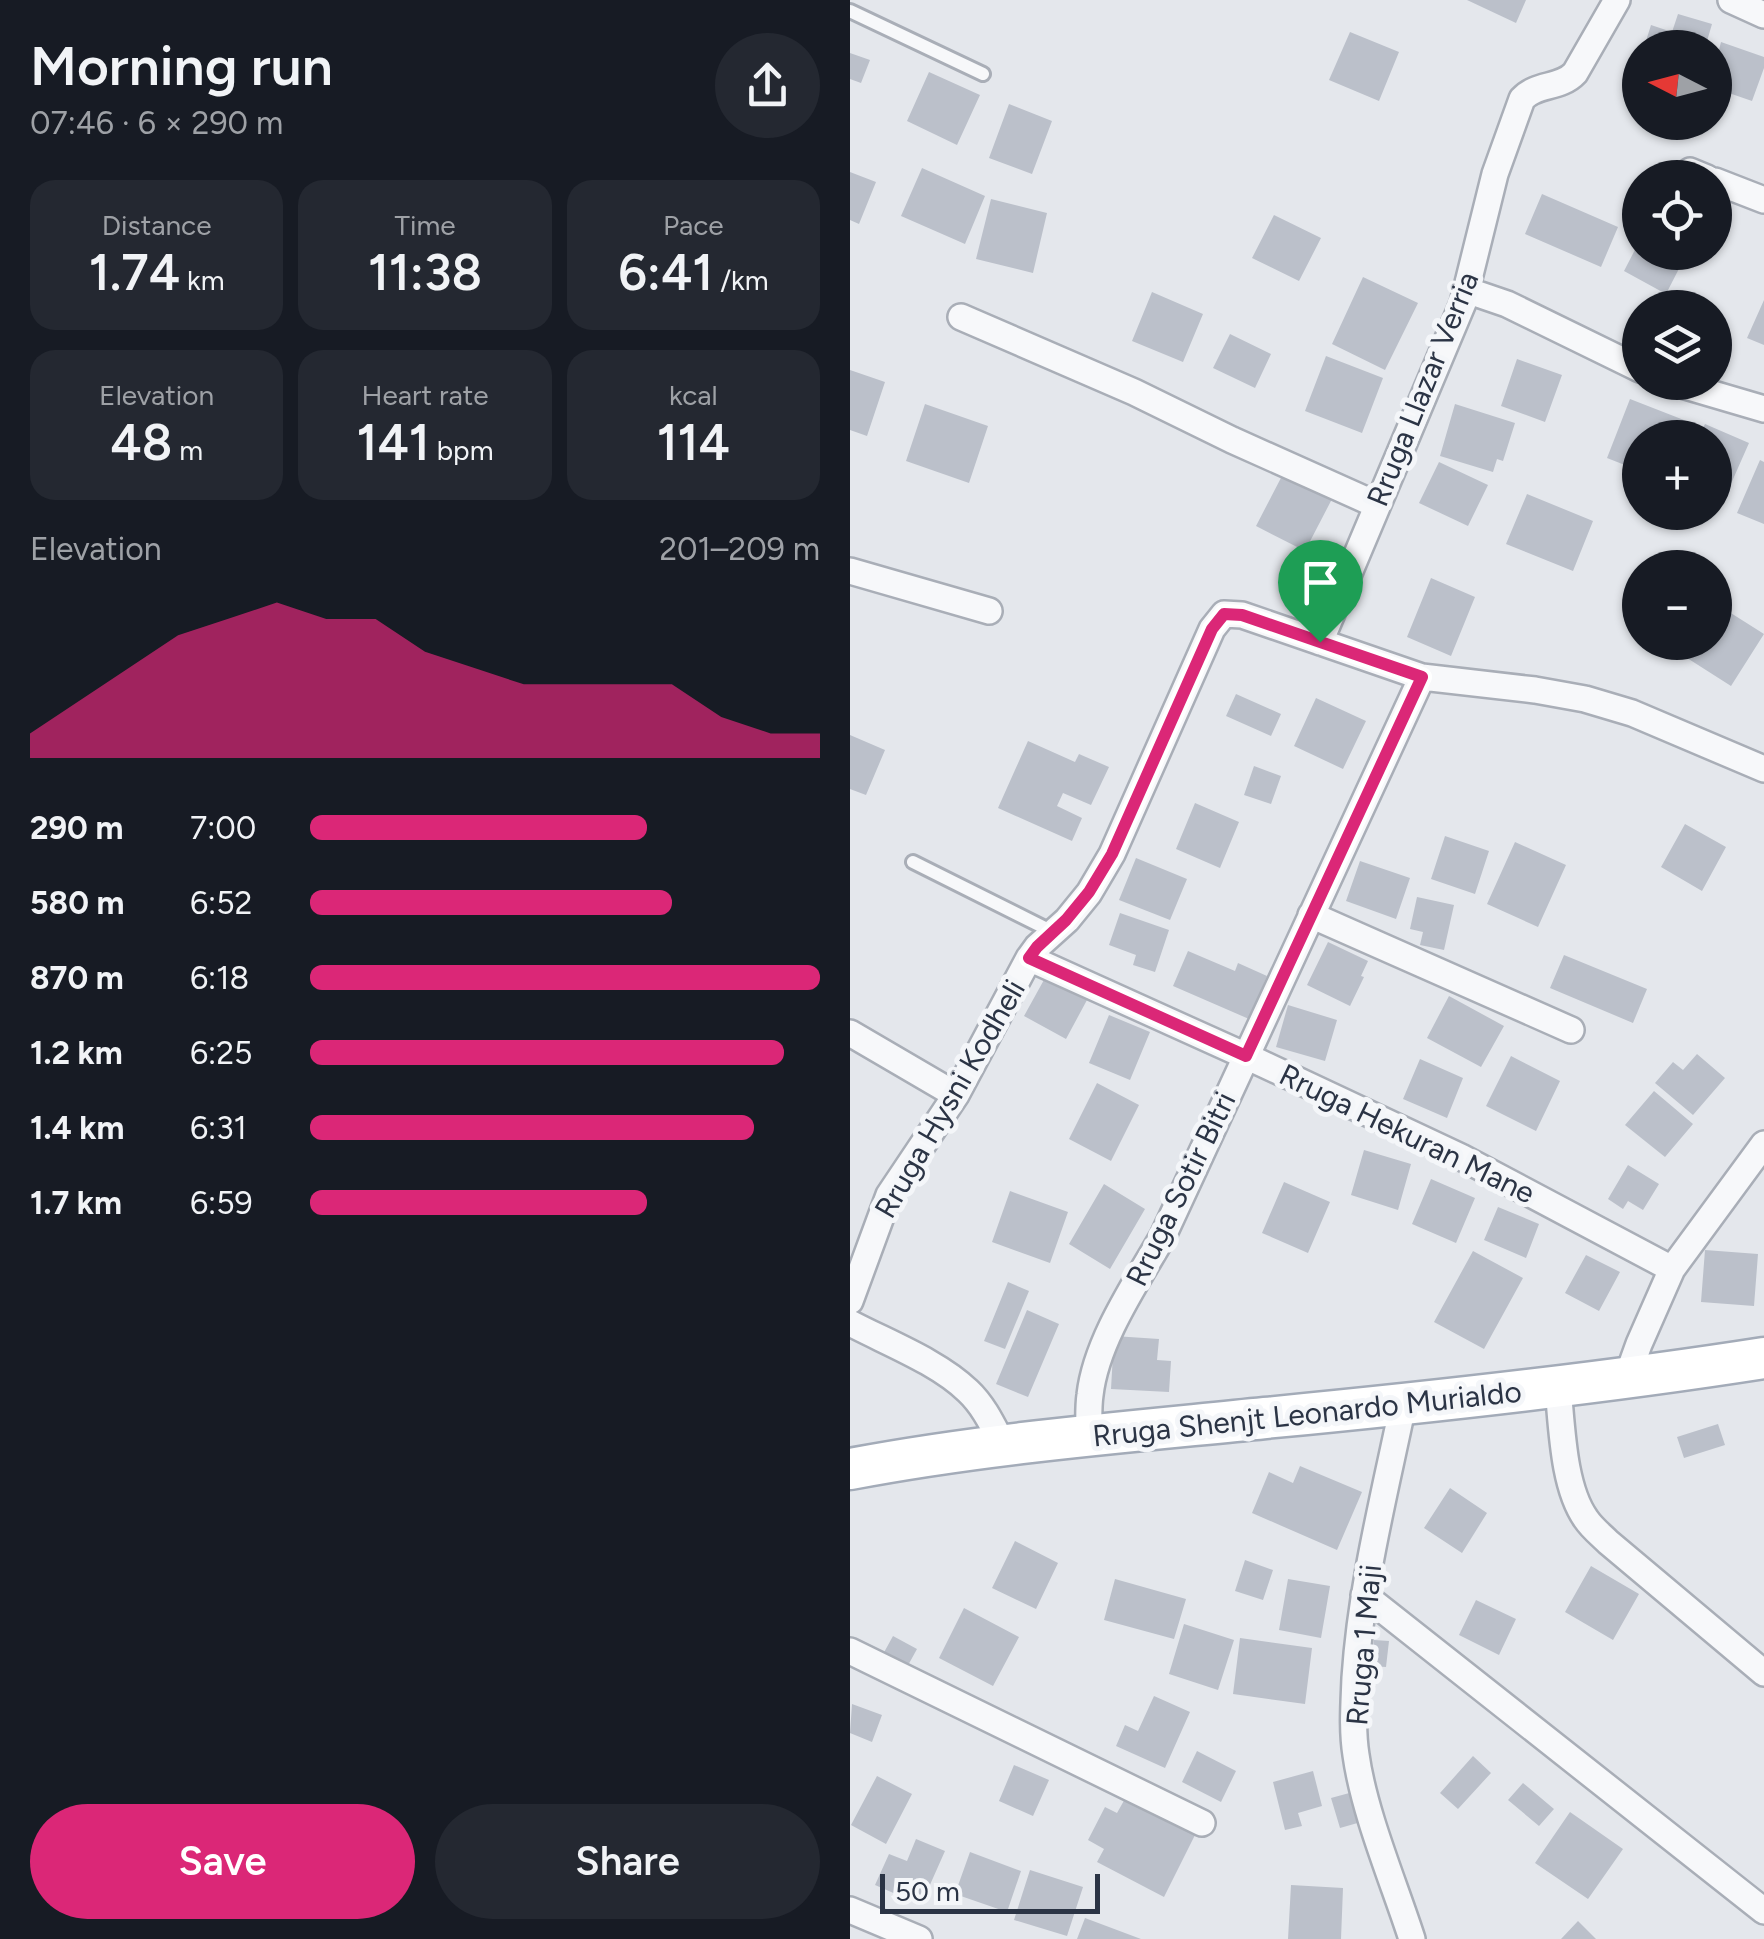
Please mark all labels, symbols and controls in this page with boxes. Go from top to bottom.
north arrow [1622,30,1732,140]
map controls [1622,30,1732,660]
text: Morning run [30,33,333,99]
button: share [715,33,820,138]
text: 07:46 · 6 × 290 m [30,104,283,142]
button: locate [1622,160,1732,270]
text: Distance [102,208,212,242]
text: Time [394,208,456,242]
text: Pace [663,208,724,242]
text: 1.74 [89,242,180,303]
text: 11:38 [368,242,482,303]
text: 6:41 [618,242,713,303]
text: km [180,263,225,297]
text: /km [713,263,769,297]
street label: Rruga Llazar Verria [1359,266,1486,511]
button: layers [1622,290,1732,400]
text: Elevation [99,378,214,412]
text: Heart rate [361,378,489,412]
text: kcal [669,378,718,412]
text: 48 [110,412,172,473]
text: 141 [356,412,430,473]
text: 114 [657,412,730,473]
button: + [1622,420,1732,530]
text: m [172,433,203,467]
text: bpm [430,433,494,467]
text: Elevation [30,530,162,568]
text: 201–209 m [659,530,820,568]
pin [1278,540,1363,643]
button: − [1622,550,1732,660]
icon: arrive [1293,555,1348,610]
text: 290 m [30,809,123,847]
text: 7:00 [190,809,256,847]
text: 580 m [30,884,124,922]
text: 6:52 [190,884,253,922]
text: 870 m [30,959,124,997]
text: 6:18 [190,959,249,997]
street label: Rruga Hysni Kodheli [866,973,1033,1225]
text: 1.2 km [30,1034,123,1072]
text: 6:25 [190,1034,253,1072]
street label: Rruga Hekuran Mane [1273,1056,1541,1211]
street label: Rruga Sotir Bitri [1118,1086,1244,1292]
text: 1.4 km [30,1109,124,1147]
text: 6:31 [190,1109,247,1147]
text: 1.7 km [30,1184,122,1222]
text: 6:59 [190,1184,253,1222]
street label: Rruga Shenjt Leonardo Murialdo [1091,1373,1523,1454]
street label: Rruga 1 Maji [1338,1563,1389,1727]
button: Save [30,1804,415,1919]
button: Share [435,1804,820,1919]
scale bar [880,1869,1100,1914]
text: 50 m [895,1874,960,1908]

